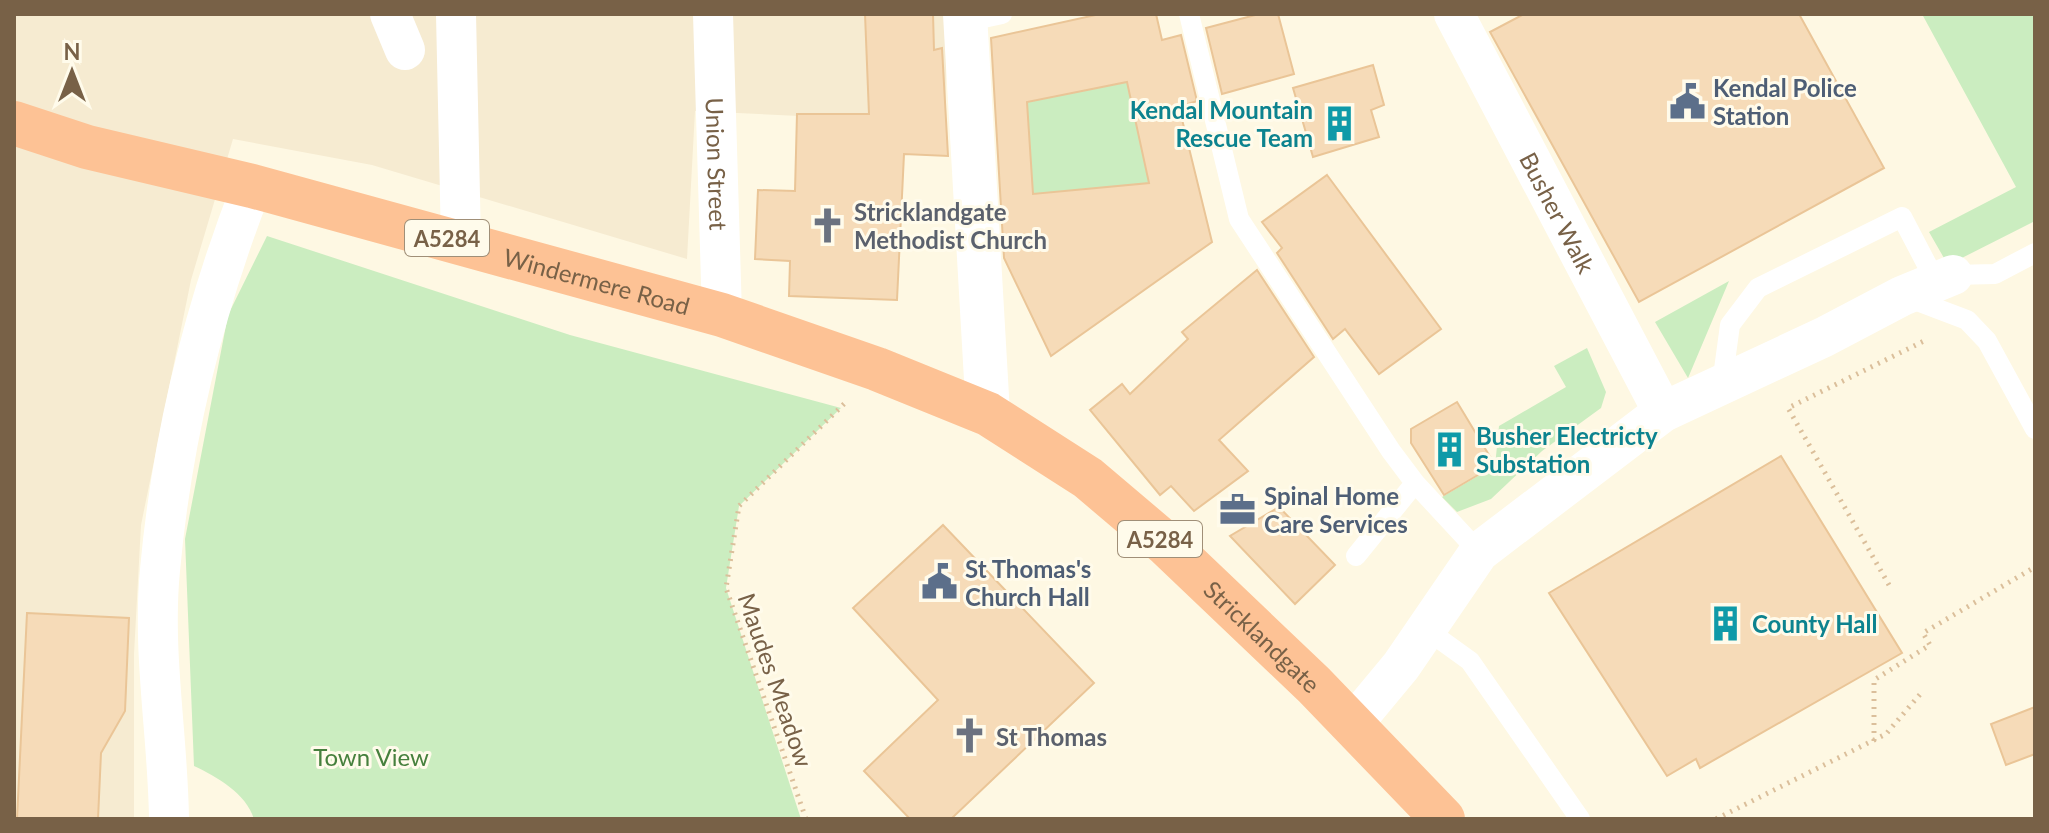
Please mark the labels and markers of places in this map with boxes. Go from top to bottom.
place label: Kendal Police Station [1713,73,1857,130]
public building icon: Kendal Police Station [1668,82,1706,120]
place label: Kendal Mountain Rescue Team [1130,95,1313,152]
building icon: Kendal Mountain Rescue Team [1320,104,1358,142]
place label: Stricklandgate Methodist Church [854,197,1047,254]
church icon: Stricklandgate Methodist Church [809,206,847,244]
place label: Busher Electricty Substation [1476,421,1658,478]
building icon: Busher Electricty Substation [1431,430,1469,468]
place label: Spinal Home Care Services [1264,481,1408,538]
office icon: Spinal Home Care Services [1219,490,1257,528]
place label: St Thomas's Church Hall [965,554,1091,611]
public building icon: St Thomas's Church Hall [920,563,958,601]
building icon: County Hall [1707,604,1745,642]
place label: County Hall [1752,609,1877,638]
church icon: St Thomas [951,717,989,755]
place label: St Thomas [996,722,1107,751]

